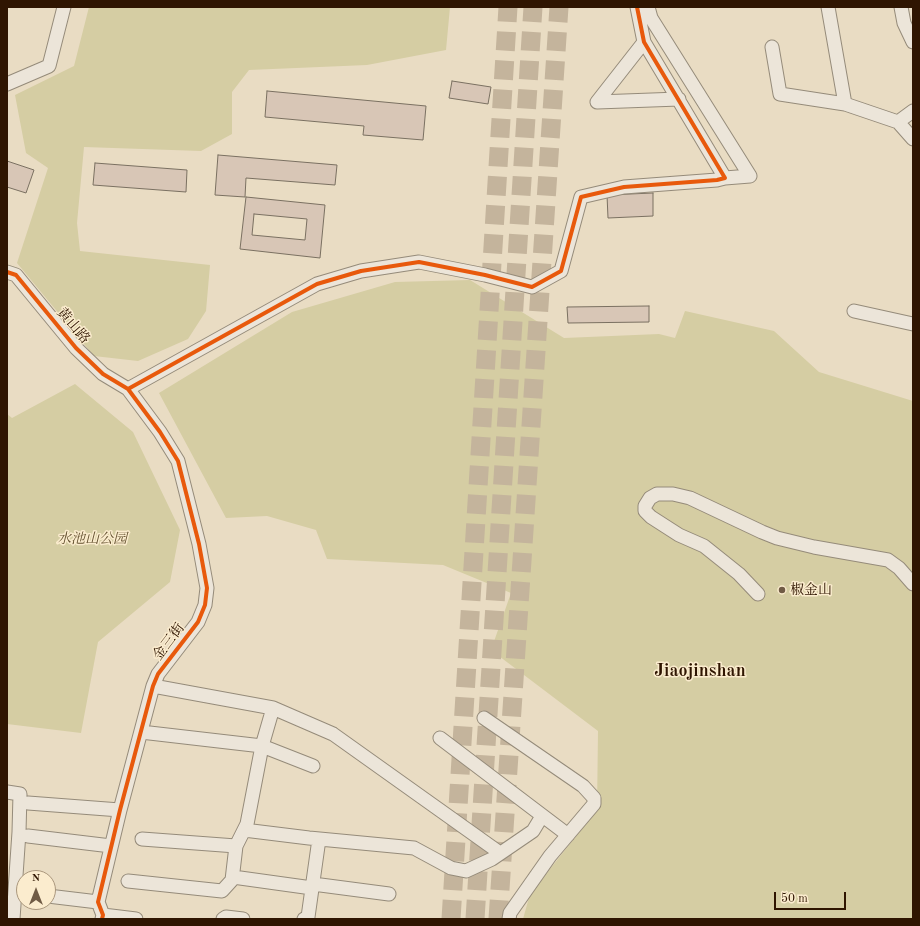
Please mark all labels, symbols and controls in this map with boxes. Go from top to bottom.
street label: 黄山路 [53,305,93,347]
park label: 水池山公园 [57,531,127,547]
place label: 椒金山 [790,582,832,598]
marker: 椒金山 [777,585,787,595]
street label: 金三街 [150,620,188,664]
district label: Jiaojinshan [654,660,746,682]
north arrow [16,870,56,910]
text: N [32,873,40,884]
scale bar [776,884,848,910]
text: 50 m [781,893,808,905]

